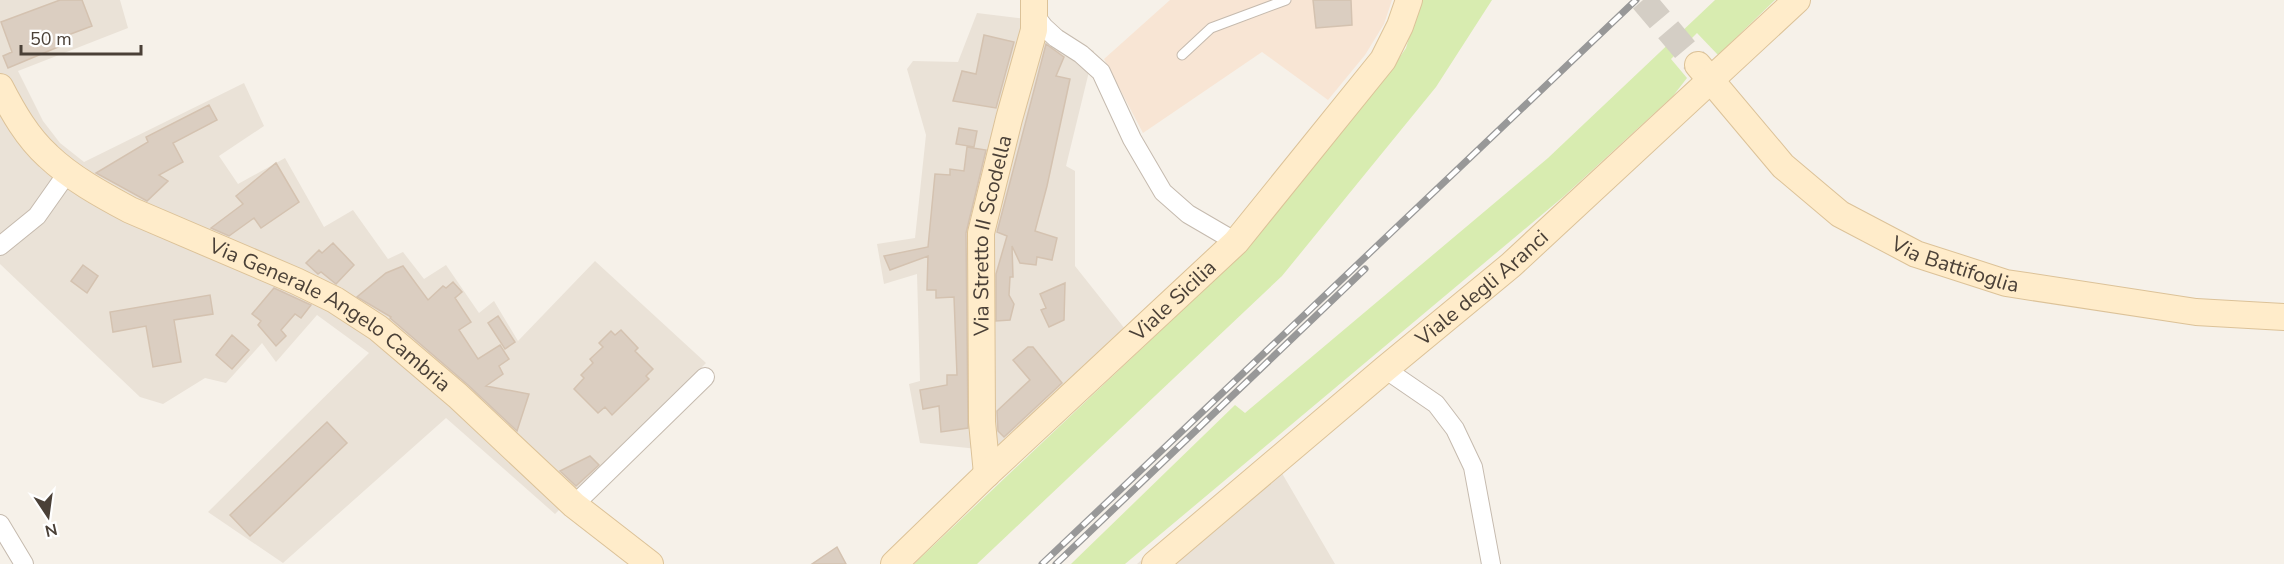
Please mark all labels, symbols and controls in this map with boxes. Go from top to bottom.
scale bar [21,18,141,56]
text: 50 m [30,27,72,51]
street label: Via Stretto II Scodella [967,132,1019,337]
street label: Viale degli Aranci [1409,223,1554,353]
street label: Via Battifoglia [1885,229,2021,299]
street label: Via Generale Angelo Cambria [204,231,457,398]
street label: Viale Sicilia [1124,253,1222,348]
north arrow [18,486,78,546]
text: N [43,518,59,542]

